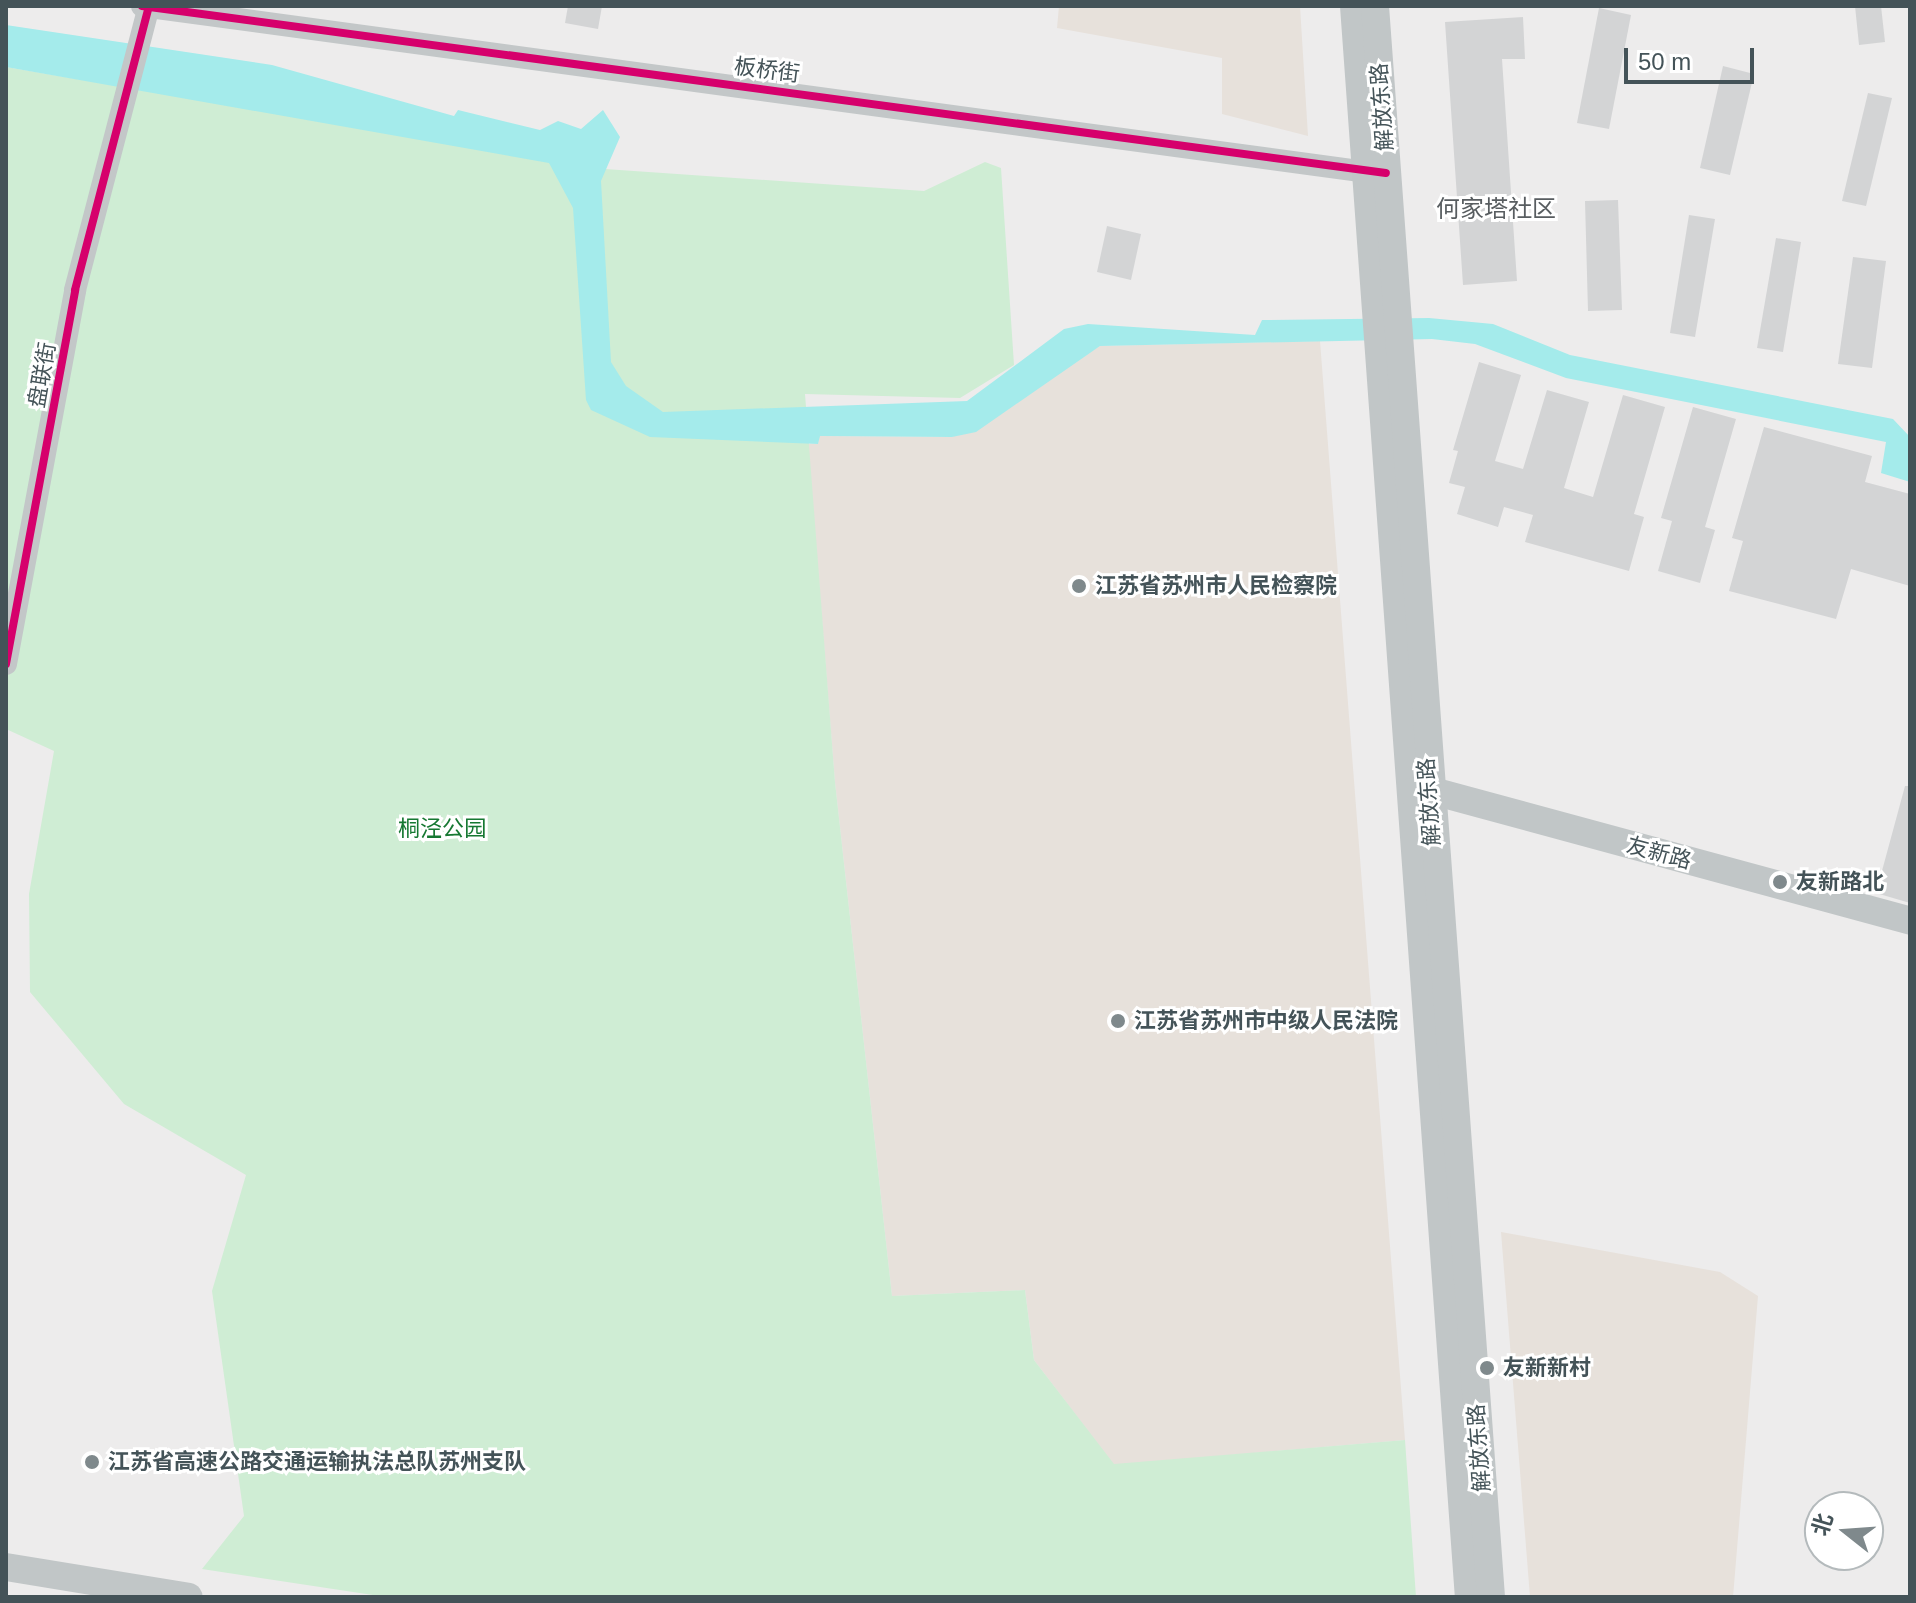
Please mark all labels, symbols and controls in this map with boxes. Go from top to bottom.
scale bar [1628,32,1758,82]
text: 50 m [1638,48,1691,75]
street label: 板桥街 [733,53,801,87]
street label: 解放东路 [1366,62,1398,152]
district label: 何家塔社区 [1436,195,1556,223]
street label: 盘联街 [23,340,61,410]
place label: 江苏省苏州市人民检察院 [1095,573,1337,599]
marker: 江苏省苏州市人民检察院 [1070,577,1088,595]
street label: 解放东路 [1413,757,1445,847]
park label: 桐泾公园 [398,816,486,842]
street label: 友新路 [1624,832,1694,874]
place label: 友新路北 [1796,869,1884,895]
marker: 友新路北 [1771,873,1789,891]
place label: 江苏省苏州市中级人民法院 [1134,1008,1398,1034]
marker: 江苏省苏州市中级人民法院 [1109,1012,1127,1030]
place label: 友新新村 [1503,1355,1591,1381]
marker: 友新新村 [1478,1359,1496,1377]
street label: 解放东路 [1463,1403,1495,1493]
place label: 江苏省高速公路交通运输执法总队苏州支队 [108,1449,526,1475]
marker: 江苏省高速公路交通运输执法总队苏州支队 [83,1453,101,1471]
north arrow [1804,1491,1884,1571]
text: 北 [1807,1510,1838,1539]

